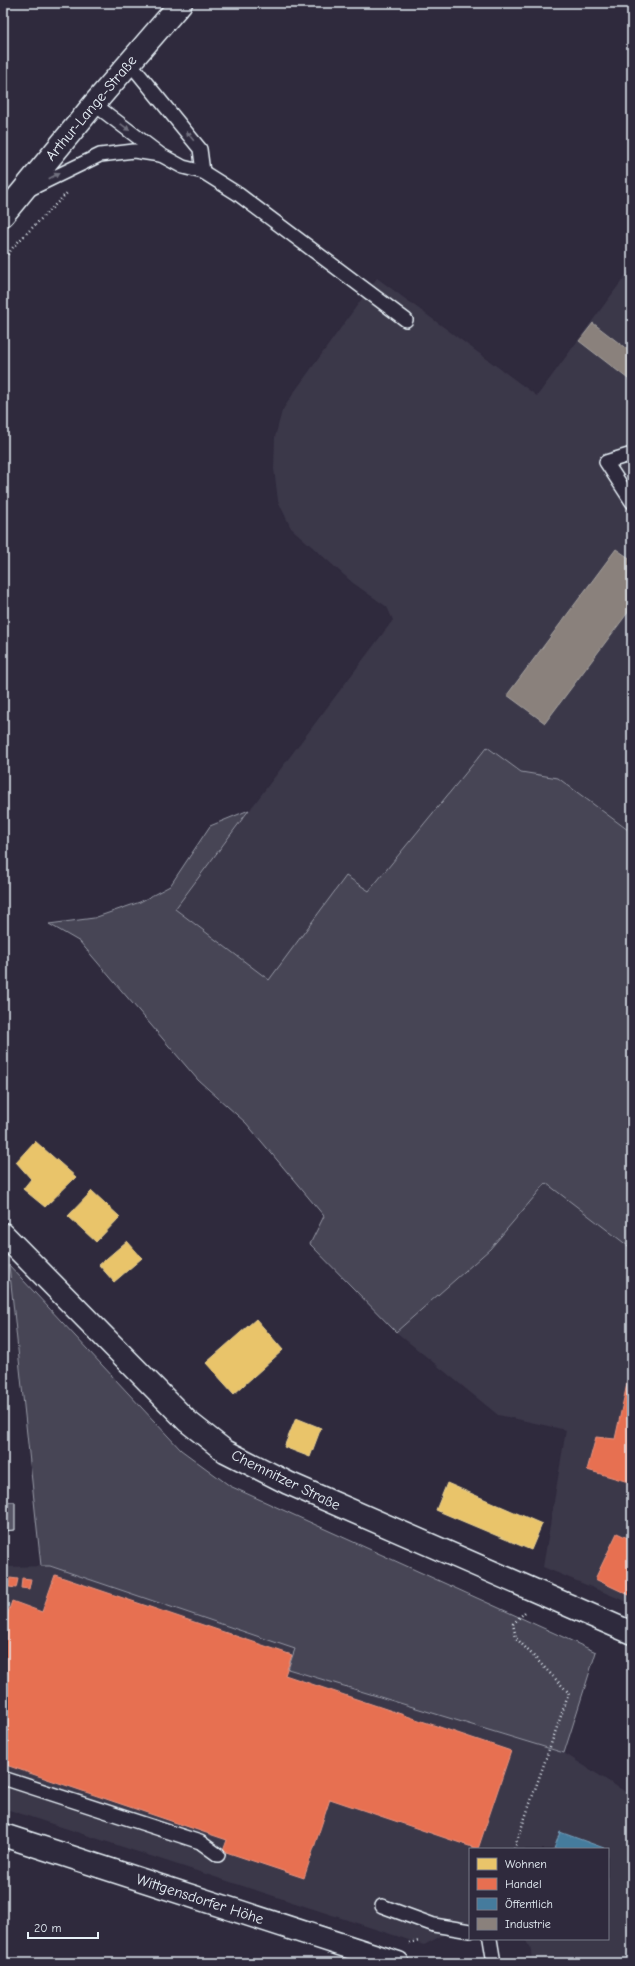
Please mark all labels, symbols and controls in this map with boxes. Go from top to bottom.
street label: Arthur-Lange-Straße [42,51,141,164]
one-way arrow [119,123,130,132]
one-way arrow [185,131,194,142]
one-way arrow [48,173,60,180]
street label: Chemnitzer Straße [228,1446,344,1514]
legend [469,1848,609,1940]
text: Wohnen [505,1857,547,1871]
street label: Wittgensdorfer Höhe [134,1870,267,1928]
text: Handel [505,1877,542,1891]
text: Öffentlich [505,1897,553,1911]
scale bar [28,1914,98,1940]
text: Industrie [505,1917,551,1931]
text: 20 m [34,1921,62,1935]

